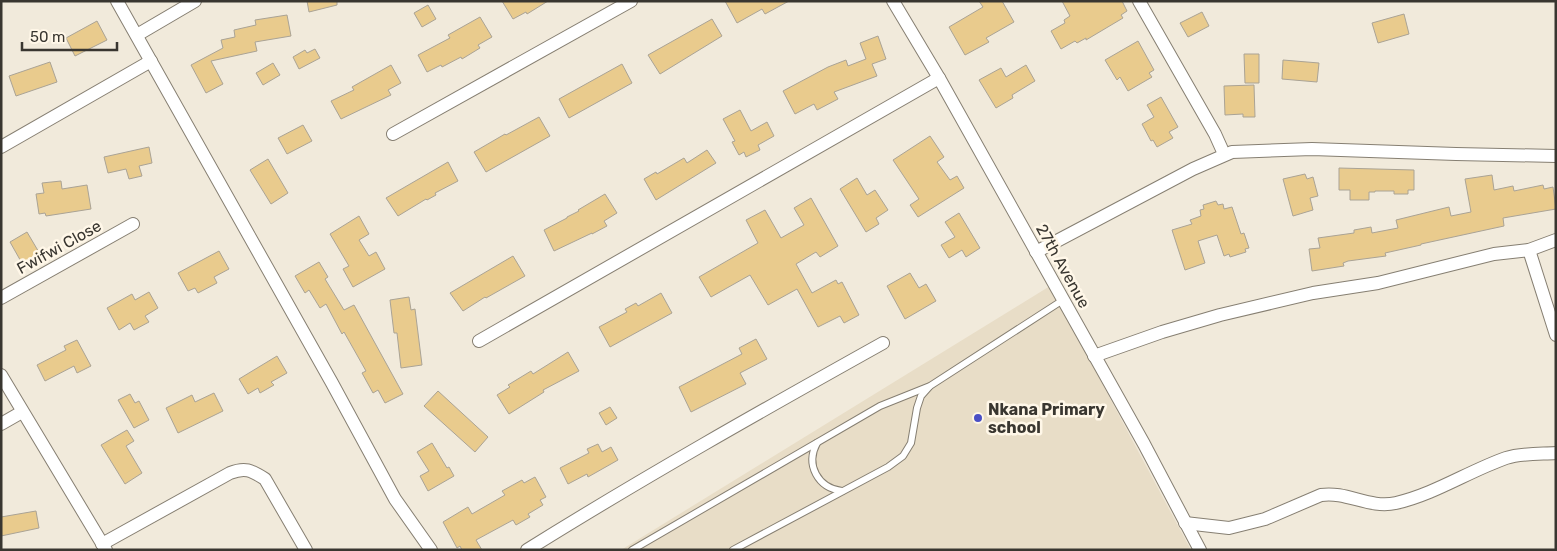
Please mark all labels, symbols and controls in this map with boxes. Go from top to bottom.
scale bar [22,20,118,52]
text: 50 m [30,28,65,46]
street label: Fwifwi Close [14,216,105,278]
street label: 27th Avenue [1032,221,1094,311]
place label: Nkana Primary school [988,400,1105,437]
marker: Nkana Primary school [972,412,984,424]

